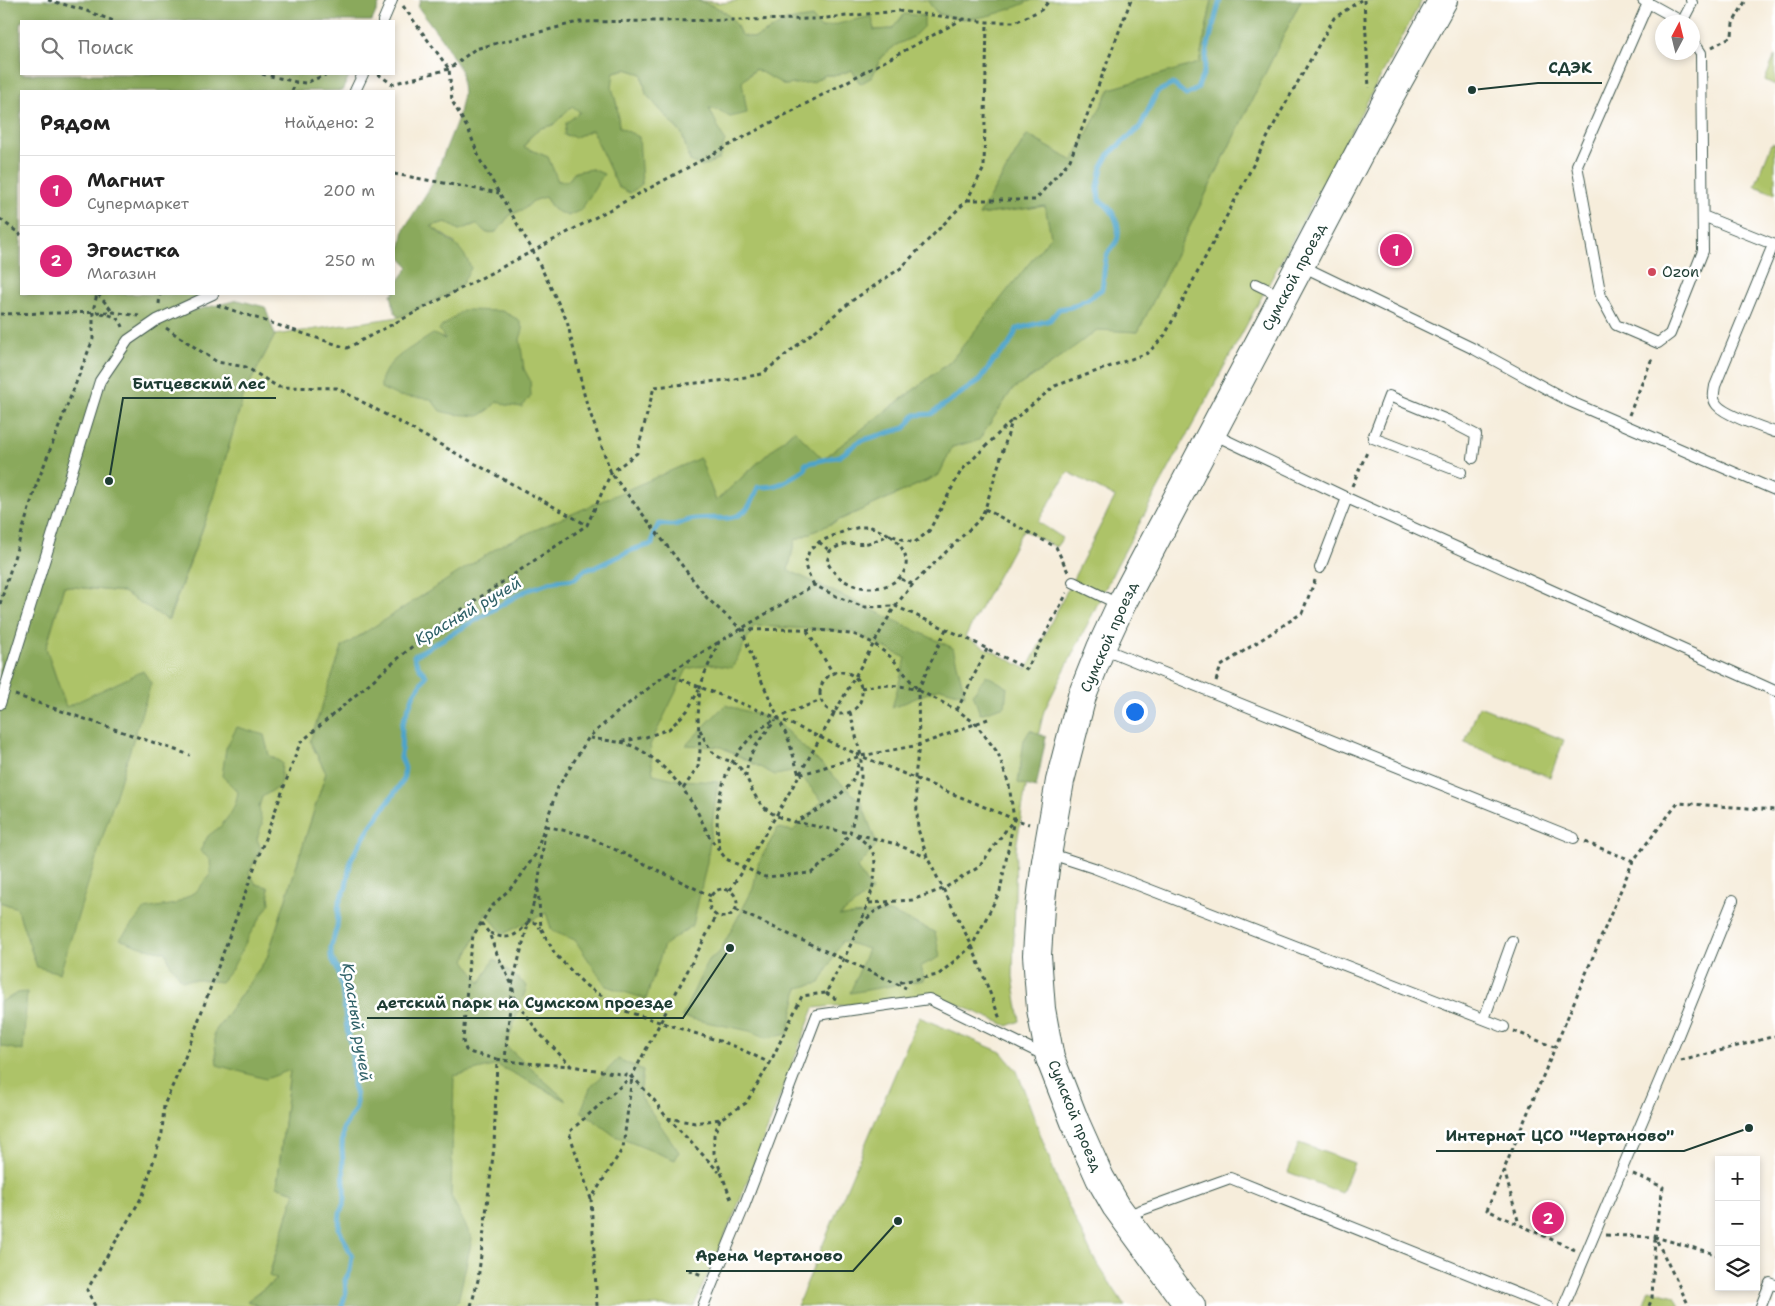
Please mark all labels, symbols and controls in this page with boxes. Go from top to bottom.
north arrow [1655,15,1700,60]
search box [20,20,395,75]
icon: search [38,34,66,62]
text: Поиск [78,35,133,60]
callout: СДЭК [1538,52,1602,83]
text: СДЭК [1548,57,1592,78]
text: Рядом [40,109,110,137]
text: Найдено: 2 [284,112,375,133]
text: Магнит [87,168,165,193]
text: 1 [52,180,60,201]
text: 200 m [323,180,375,201]
text: Супермаркет [87,193,189,214]
street label: Сумской проезд [1257,219,1331,334]
pin: 1 [1380,231,1412,269]
text: Эгоистка [87,238,179,263]
text: 2 [50,250,62,271]
text: 250 m [324,250,375,271]
place label: Ozon [1662,262,1699,282]
text: Магазин [87,263,156,284]
marker: Ozon [1646,266,1658,278]
callout: Битцевский лес [123,367,276,398]
text: Битцевский лес [132,373,266,394]
water label: Красный ручей [411,572,525,650]
street label: Сумской проезд [1076,578,1143,696]
your location [1122,699,1148,725]
water label: Красный ручей [337,961,377,1083]
callout: детский парк на Сумском проезде [367,987,683,1018]
text: детский парк на Сумском проезде [377,992,674,1013]
street label: Сумской проезд [1043,1057,1107,1175]
callout: Интернат ЦСО "Чертаново" [1436,1120,1684,1151]
text: Интернат ЦСО "Чертаново" [1446,1125,1674,1146]
map controls [1715,1156,1760,1291]
button: + [1715,1156,1760,1201]
pin: 2 [1532,1199,1564,1237]
button: − [1715,1201,1760,1246]
callout: Арена Чертаново [686,1240,853,1271]
text: Арена Чертаново [695,1245,843,1266]
button: layers [1715,1246,1760,1291]

